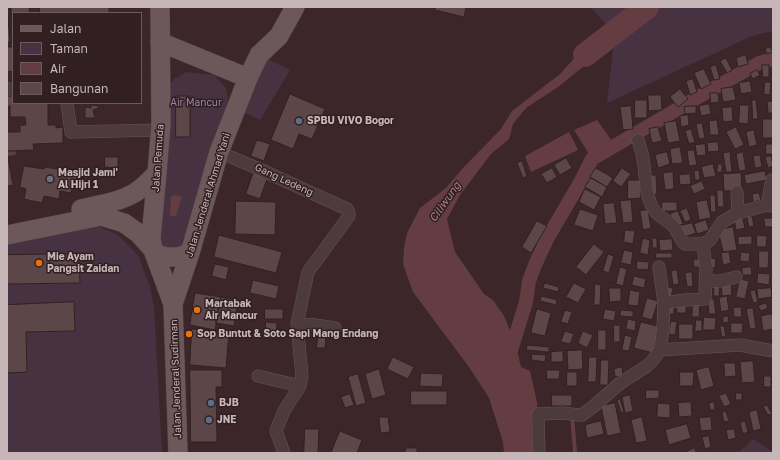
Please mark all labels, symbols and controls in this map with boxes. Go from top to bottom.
legend [12,12,142,104]
text: Jalan [50,21,81,36]
text: Taman [50,41,88,56]
text: Air [50,61,66,76]
text: Bangunan [50,81,108,96]
park label: Air Mancur [170,97,222,109]
place label: SPBU VIVO Bogor [307,115,394,127]
marker: SPBU VIVO Bogor [294,116,304,126]
street label: Jalan Pemuda [150,124,166,192]
street label: Jalan Jenderal Ahmad Yani [183,131,233,259]
street label: Gang Ledeng [253,161,315,199]
place label: Masjid Jami' Al Hijri 1 [58,167,118,190]
marker: Masjid Jami' Al Hijri 1 [45,174,55,184]
water label: Ciliwung [426,179,464,225]
place label: Mie Ayam Pangsit Zaidan [47,251,119,274]
marker: Mie Ayam Pangsit Zaidan [34,258,44,268]
place label: Martabak Air Mancur [205,298,258,322]
marker: Martabak Air Mancur [192,305,202,315]
street label: Jalan Jenderal Sudirman [168,319,184,439]
place label: Sop Buntut & Soto Sapi Mang Endang [197,328,378,340]
marker: Sop Buntut & Soto Sapi Mang Endang [184,329,194,339]
place label: BJB [219,397,239,409]
marker: BJB [206,398,216,408]
place label: JNE [217,414,237,426]
marker: JNE [204,415,214,425]

